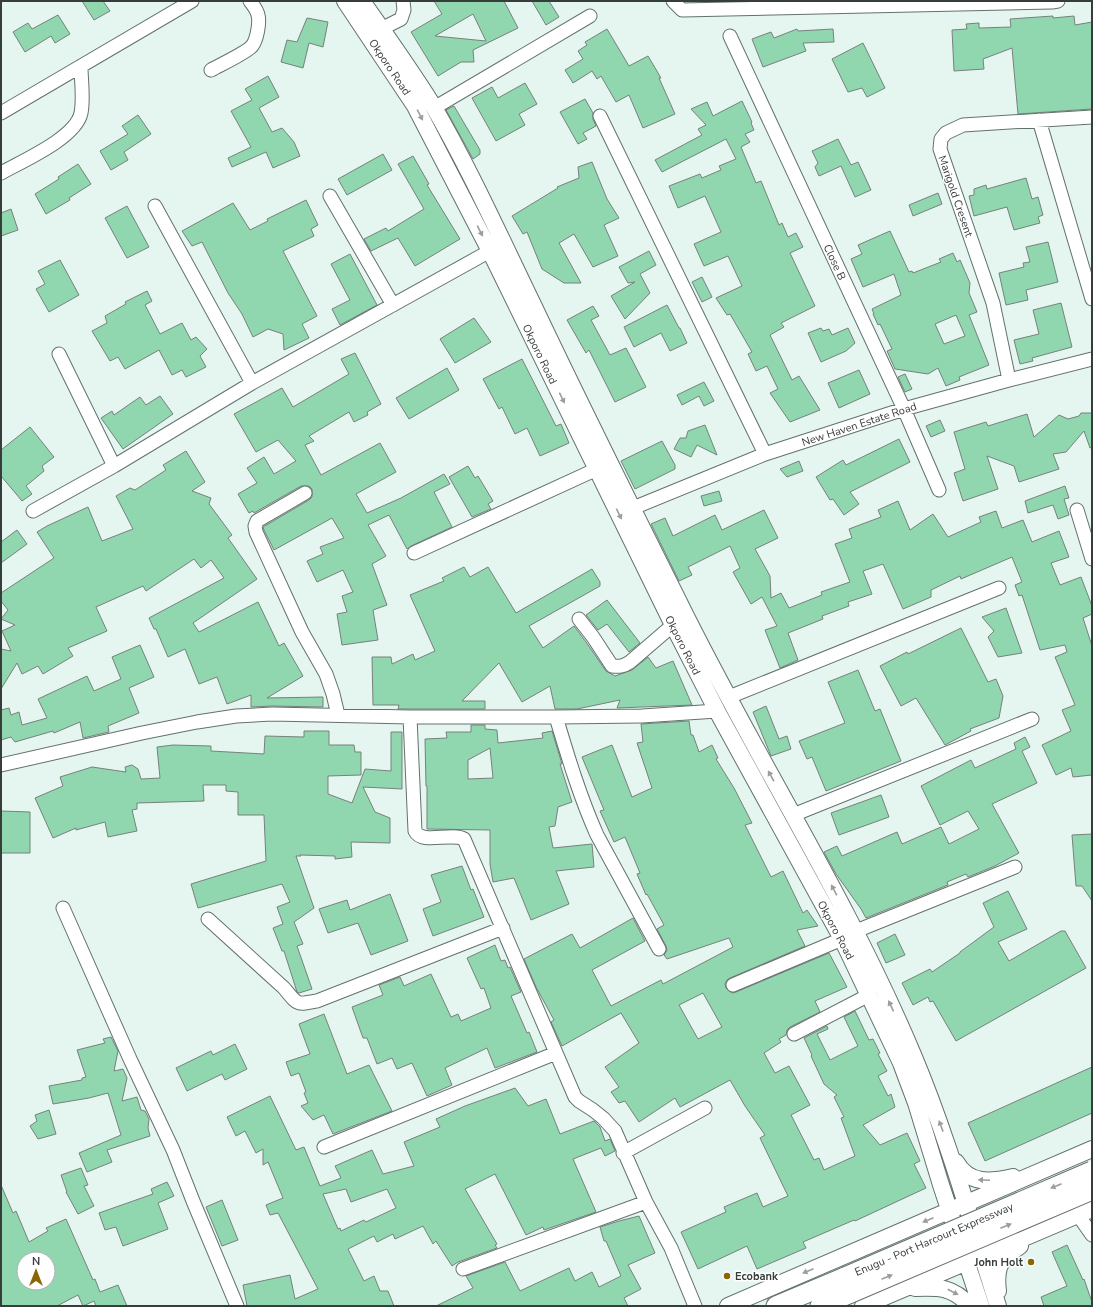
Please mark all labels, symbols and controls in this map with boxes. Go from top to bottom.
street label: Okporo Road [365,36,414,98]
one-way arrow [417,109,424,121]
street label: Marigold Cresent [935,153,977,239]
one-way arrow [477,225,483,236]
street label: Close B [820,242,849,283]
street label: Okporo Road [519,322,561,387]
one-way arrow [559,392,565,403]
street label: New Haven Estate Road [800,399,919,450]
one-way arrow [616,509,622,520]
street label: Okporo Road [661,613,704,678]
one-way arrow [768,770,775,781]
one-way arrow [830,884,837,895]
street label: Okporo Road [814,898,857,962]
one-way arrow [888,1001,894,1012]
one-way arrow [938,1120,944,1132]
one-way arrow [977,1177,990,1183]
one-way arrow [1051,1183,1062,1189]
street label: Enugu - Port Harcourt Expressway [853,1199,1016,1280]
one-way arrow [922,1217,933,1223]
one-way arrow [1001,1223,1012,1229]
north arrow [16,1251,56,1291]
text: N [32,1254,40,1269]
place label: John Holt [973,1255,1024,1270]
marker: John Holt [1026,1257,1036,1267]
place label: Ecobank [735,1269,779,1284]
one-way arrow [802,1269,814,1275]
marker: Ecobank [722,1271,732,1281]
one-way arrow [881,1274,893,1281]
one-way arrow [947,1289,959,1296]

